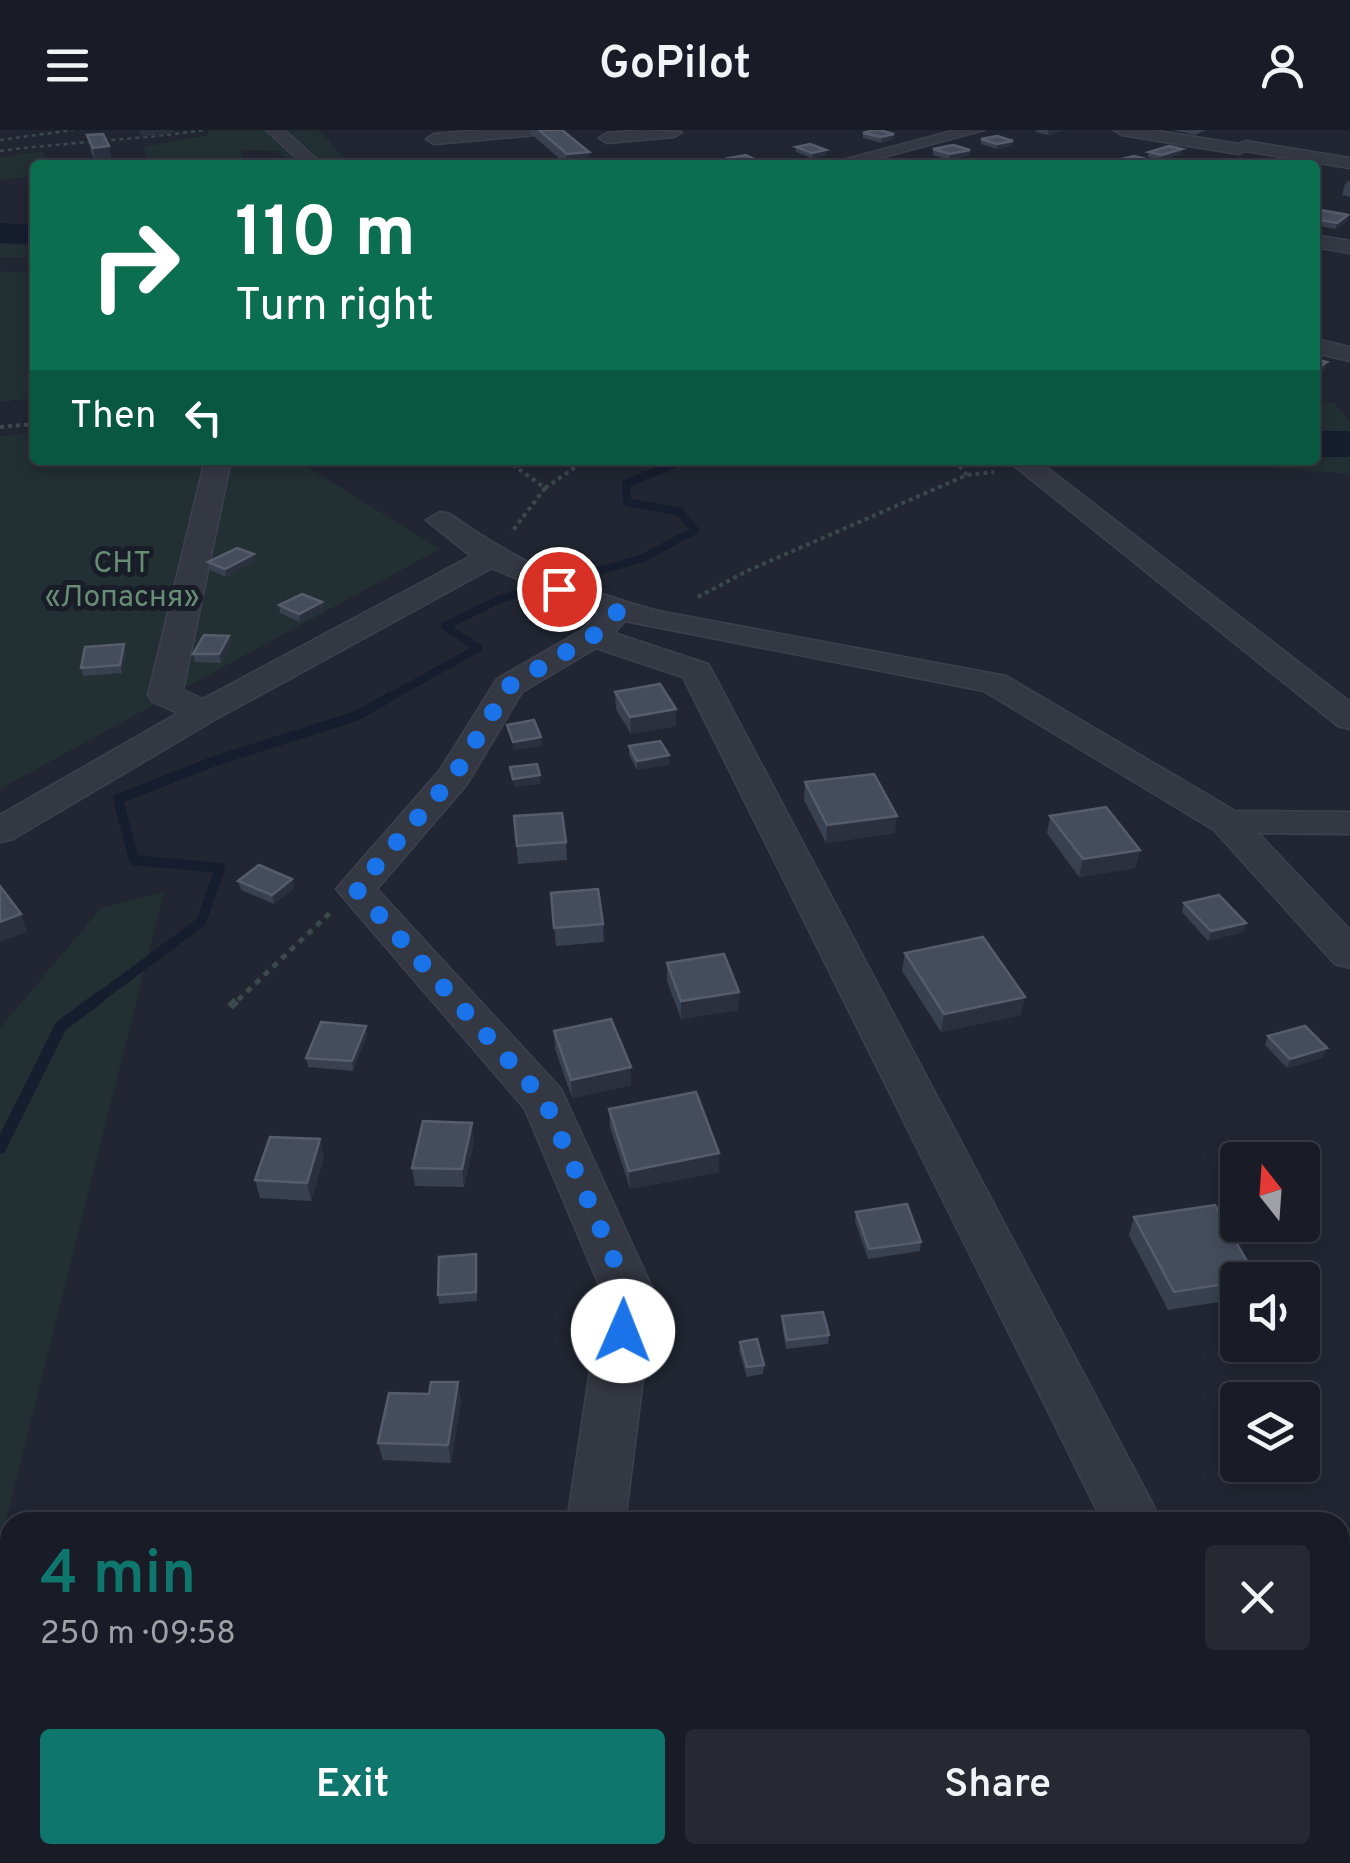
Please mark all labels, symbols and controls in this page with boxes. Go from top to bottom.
text: GoPilot [599,37,751,94]
icon: menu [40,38,95,93]
icon: person [1255,38,1310,93]
text: 110 m [235,192,416,281]
icon: right [70,200,200,330]
text: Turn right [235,279,434,336]
icon: left [176,390,231,445]
text: Then [70,393,156,442]
park label: СНТ «Лопасня» [45,546,199,617]
pin [517,547,602,632]
icon: arrive [532,562,587,617]
north arrow [1220,1142,1320,1242]
map controls [1220,1142,1320,1482]
button: sound [1220,1262,1320,1362]
position arrow [571,1279,675,1383]
button: layers [1220,1382,1320,1482]
text: 4 min [40,1539,196,1615]
button: close [1205,1545,1310,1650]
text: 250 m · 09:58 [40,1615,236,1655]
button: Exit [40,1729,665,1844]
button: Share [685,1729,1310,1844]

